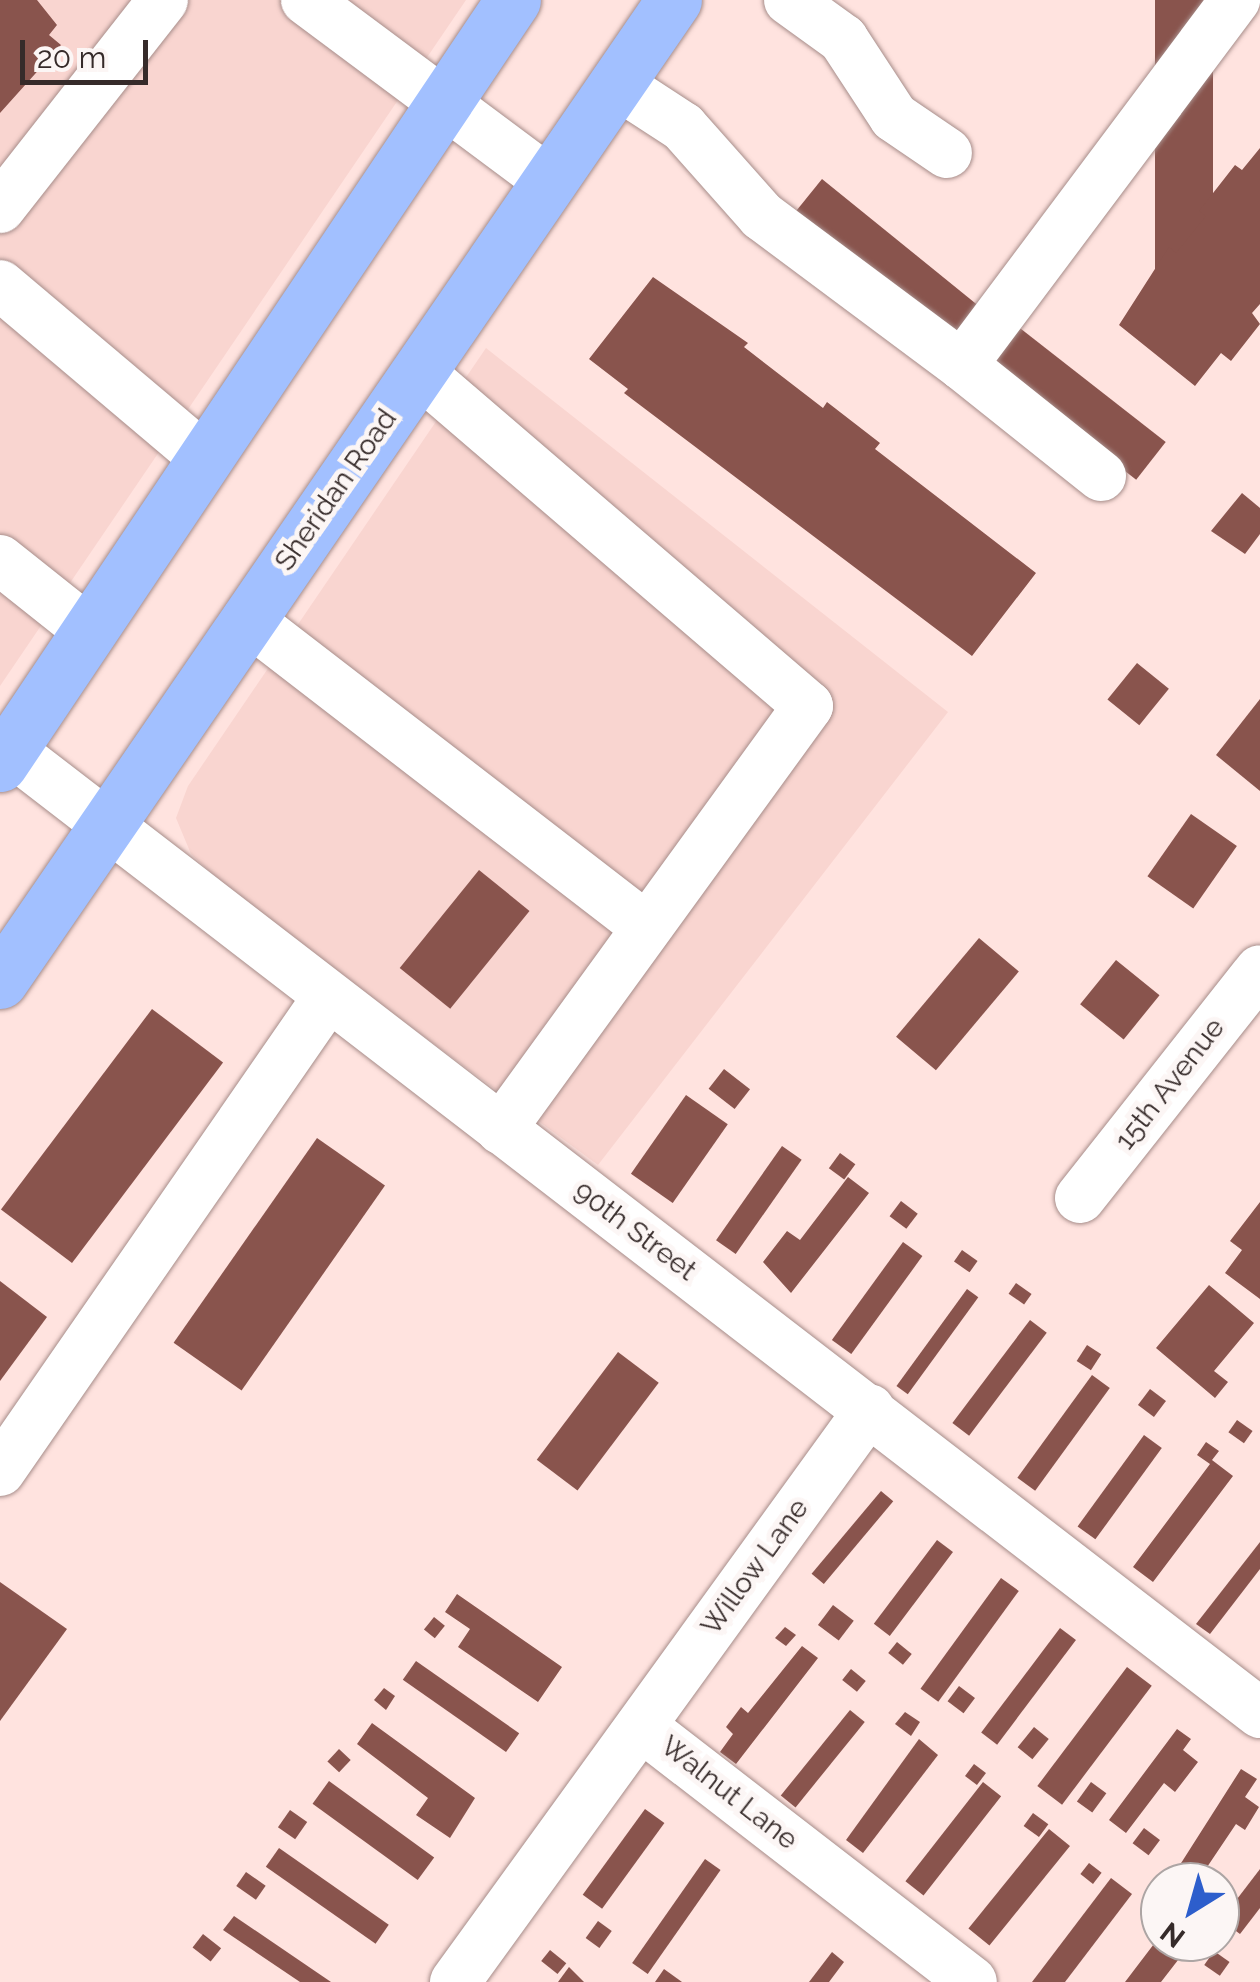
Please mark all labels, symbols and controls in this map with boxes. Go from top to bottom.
scale bar [25,20,152,82]
text: 20 m [37,40,106,75]
street label: Sheridan Road [268,403,404,577]
street label: 15th Avenue [1108,1011,1232,1157]
street label: 90th Street [567,1174,703,1288]
street label: Willow Lane [694,1492,816,1642]
street label: Walnut Lane [654,1729,804,1857]
north arrow [1140,1862,1240,1962]
text: N [1154,1915,1191,1954]

